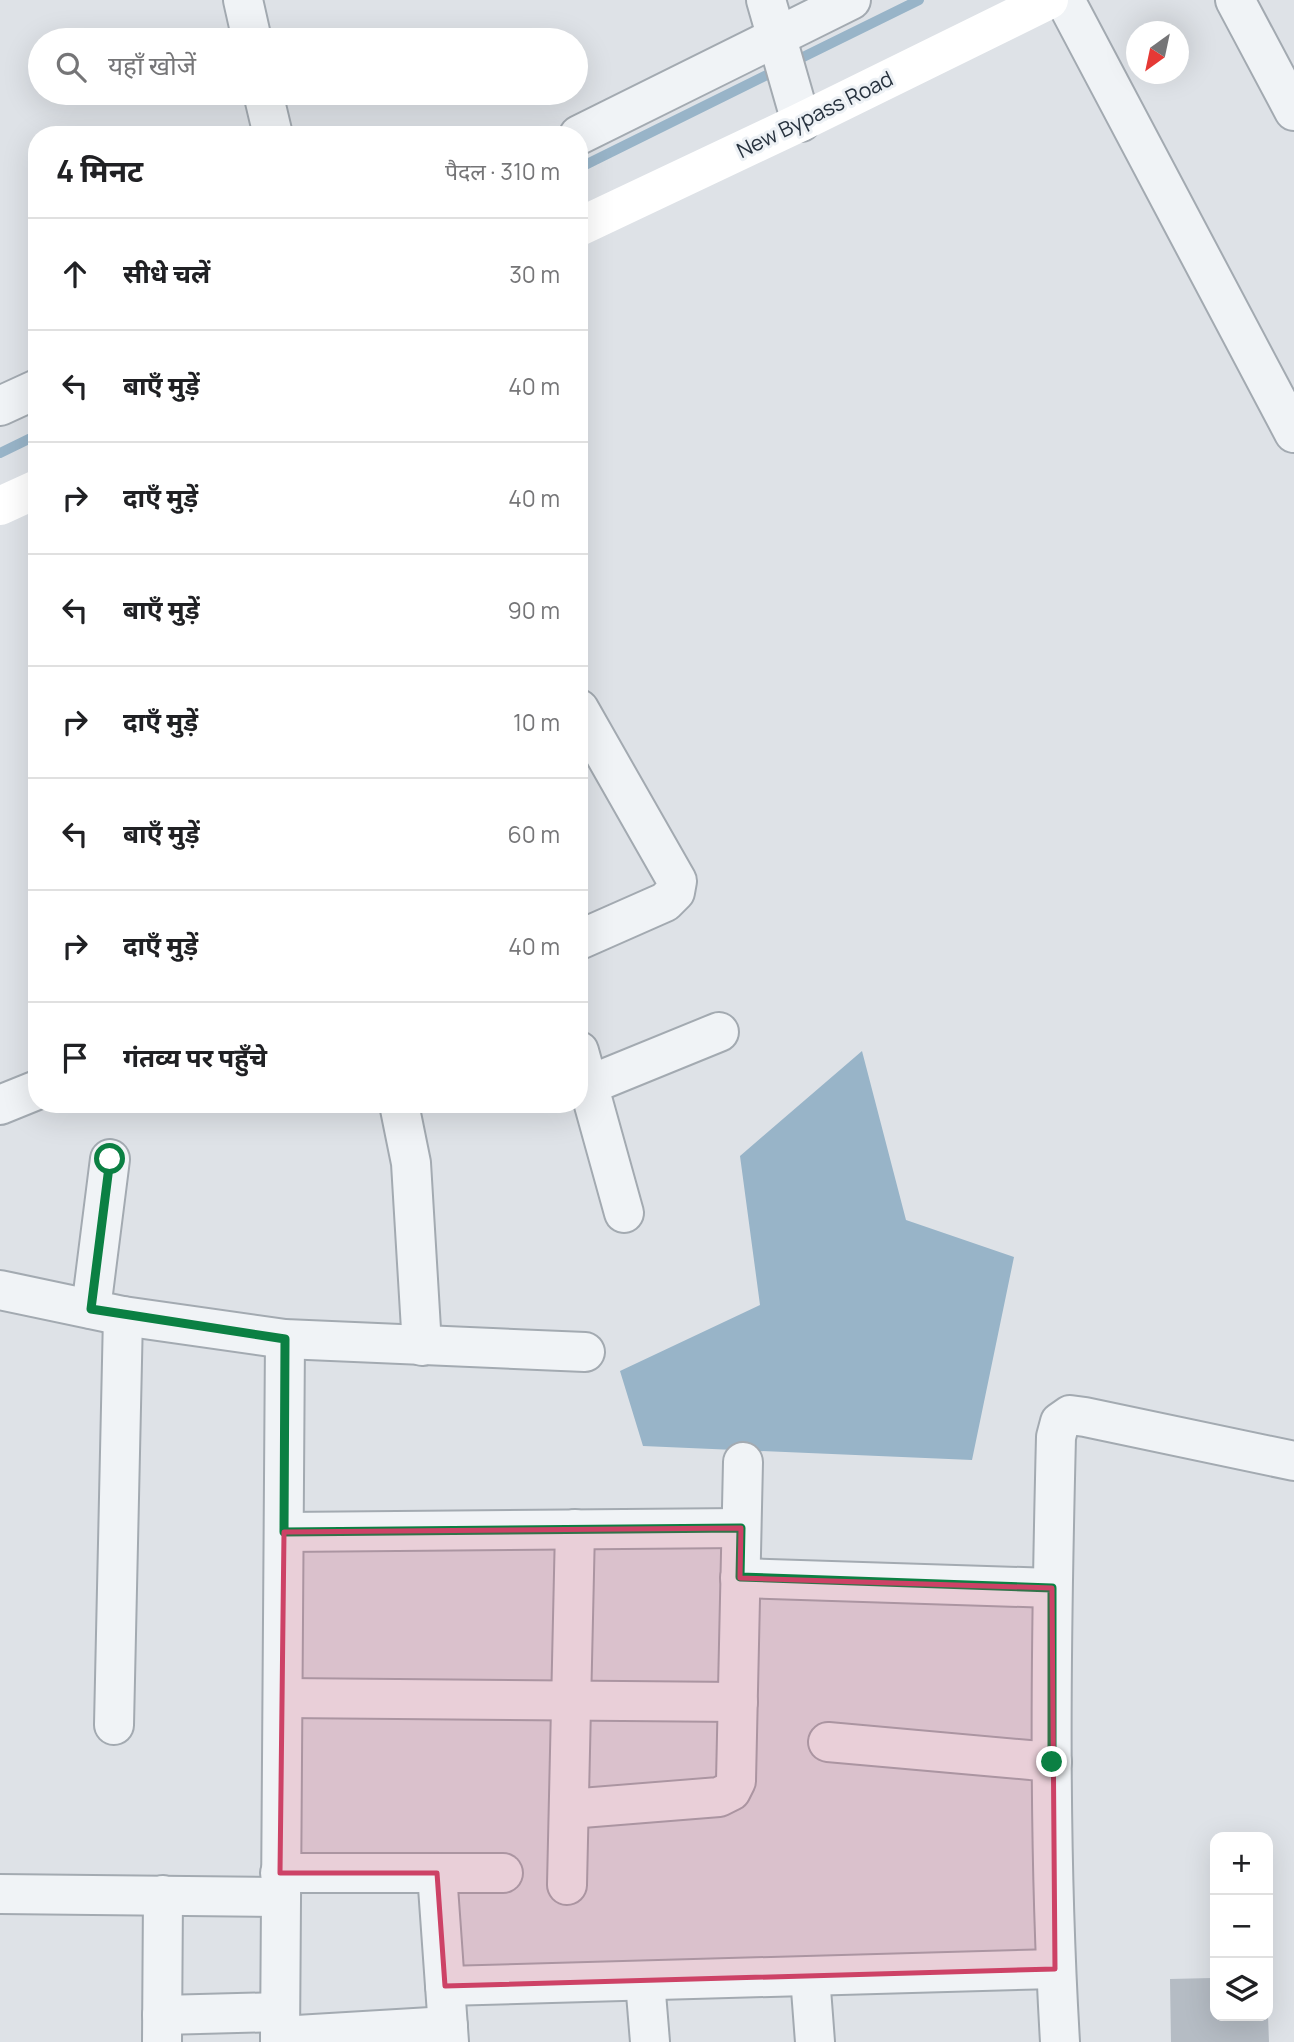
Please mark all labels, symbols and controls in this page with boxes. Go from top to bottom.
north arrow [1126,21,1189,84]
search box [28,28,588,105]
text: यहाँ खोजें [108,47,196,83]
icon: search [52,48,90,86]
street label: New Bypass Road [732,64,897,164]
text: 4 मिनट [56,150,143,191]
text: पैदल · 310 m [445,155,560,187]
icon: ahead [56,255,94,293]
text: सीधे चलें [123,255,210,291]
text: 30 m [509,258,560,290]
icon: left [56,367,94,405]
text: बाएँ मुड़ें [123,367,200,403]
text: 40 m [508,370,560,402]
icon: right [56,479,94,517]
text: दाएँ मुड़ें [123,479,198,515]
text: 40 m [508,482,560,514]
icon: left [56,591,94,629]
text: बाएँ मुड़ें [123,591,200,627]
text: 90 m [508,594,560,626]
icon: right [56,703,94,741]
text: दाएँ मुड़ें [123,703,198,739]
text: 10 m [513,706,560,738]
icon: left [56,815,94,853]
text: बाएँ मुड़ें [123,815,200,851]
text: 60 m [508,818,560,850]
icon: right [56,927,94,965]
text: दाएँ मुड़ें [123,927,198,963]
text: 40 m [508,930,560,962]
icon: arrive [56,1039,94,1077]
text: गंतव्य पर पहुँचे [123,1039,267,1075]
route start [94,1143,125,1174]
route end [1036,1746,1067,1777]
map controls [1210,1832,1273,2021]
button: + [1210,1832,1273,1895]
button: − [1210,1895,1273,1958]
button: layers [1210,1958,1273,2021]

